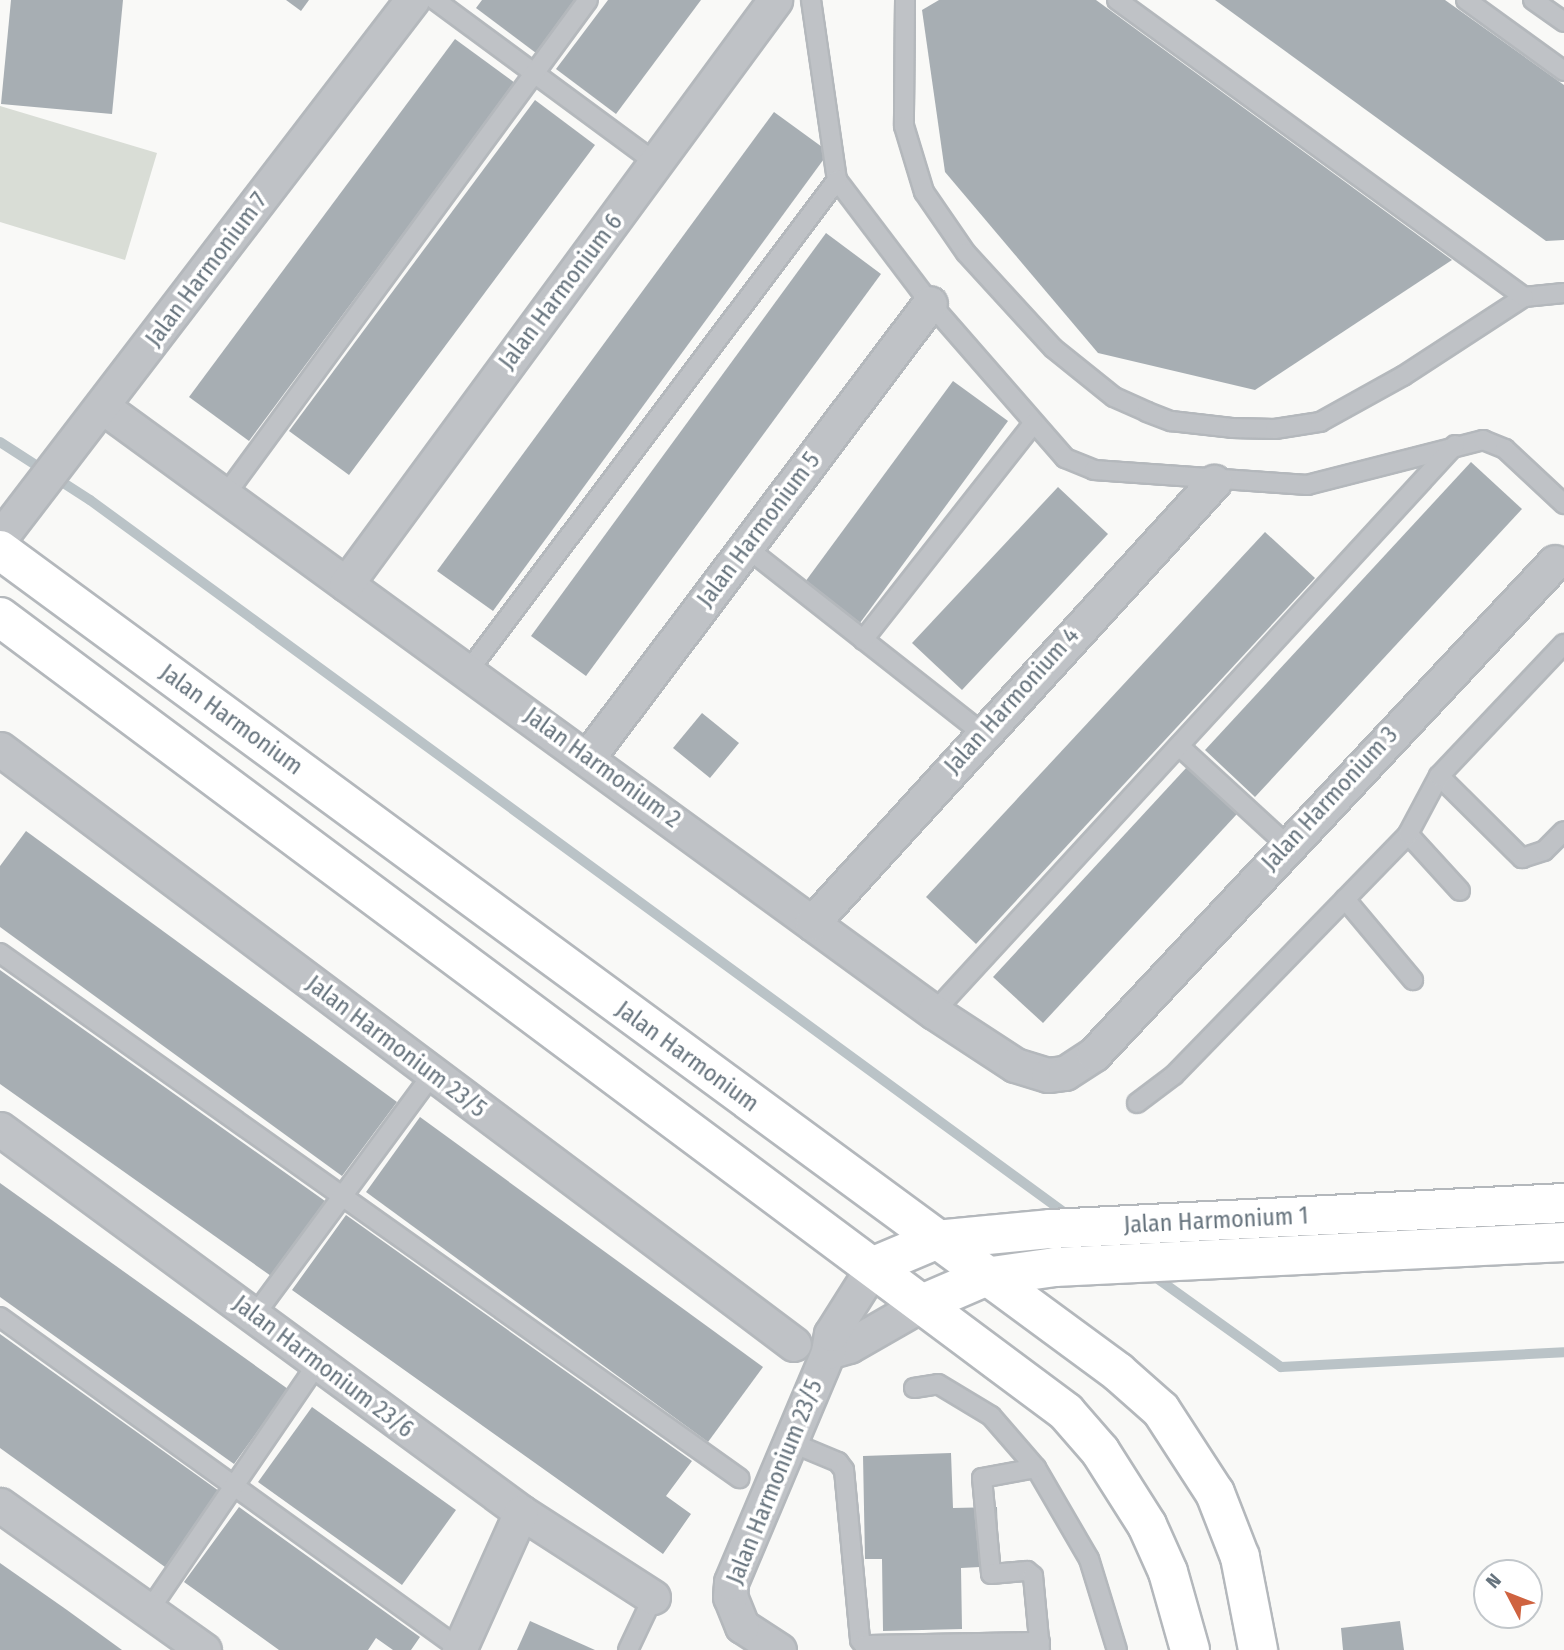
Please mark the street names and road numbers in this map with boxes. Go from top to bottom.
street label: Jalan Harmonium 7 [140,187,274,353]
street label: Jalan Harmonium 6 [493,209,629,375]
street label: Jalan Harmonium 5 [691,447,827,613]
street label: Jalan Harmonium 4 [939,622,1085,780]
street label: Jalan Harmonium [154,658,308,782]
street label: Jalan Harmonium 2 [518,702,686,834]
street label: Jalan Harmonium 3 [1256,721,1404,877]
street label: Jalan Harmonium 23/5 [300,970,492,1124]
street label: Jalan Harmonium [610,995,764,1119]
street label: Jalan Harmonium 1 [1123,1202,1309,1240]
street label: Jalan Harmonium 23/6 [227,1290,419,1444]
street label: Jalan Harmonium 23/5 [721,1376,829,1588]

